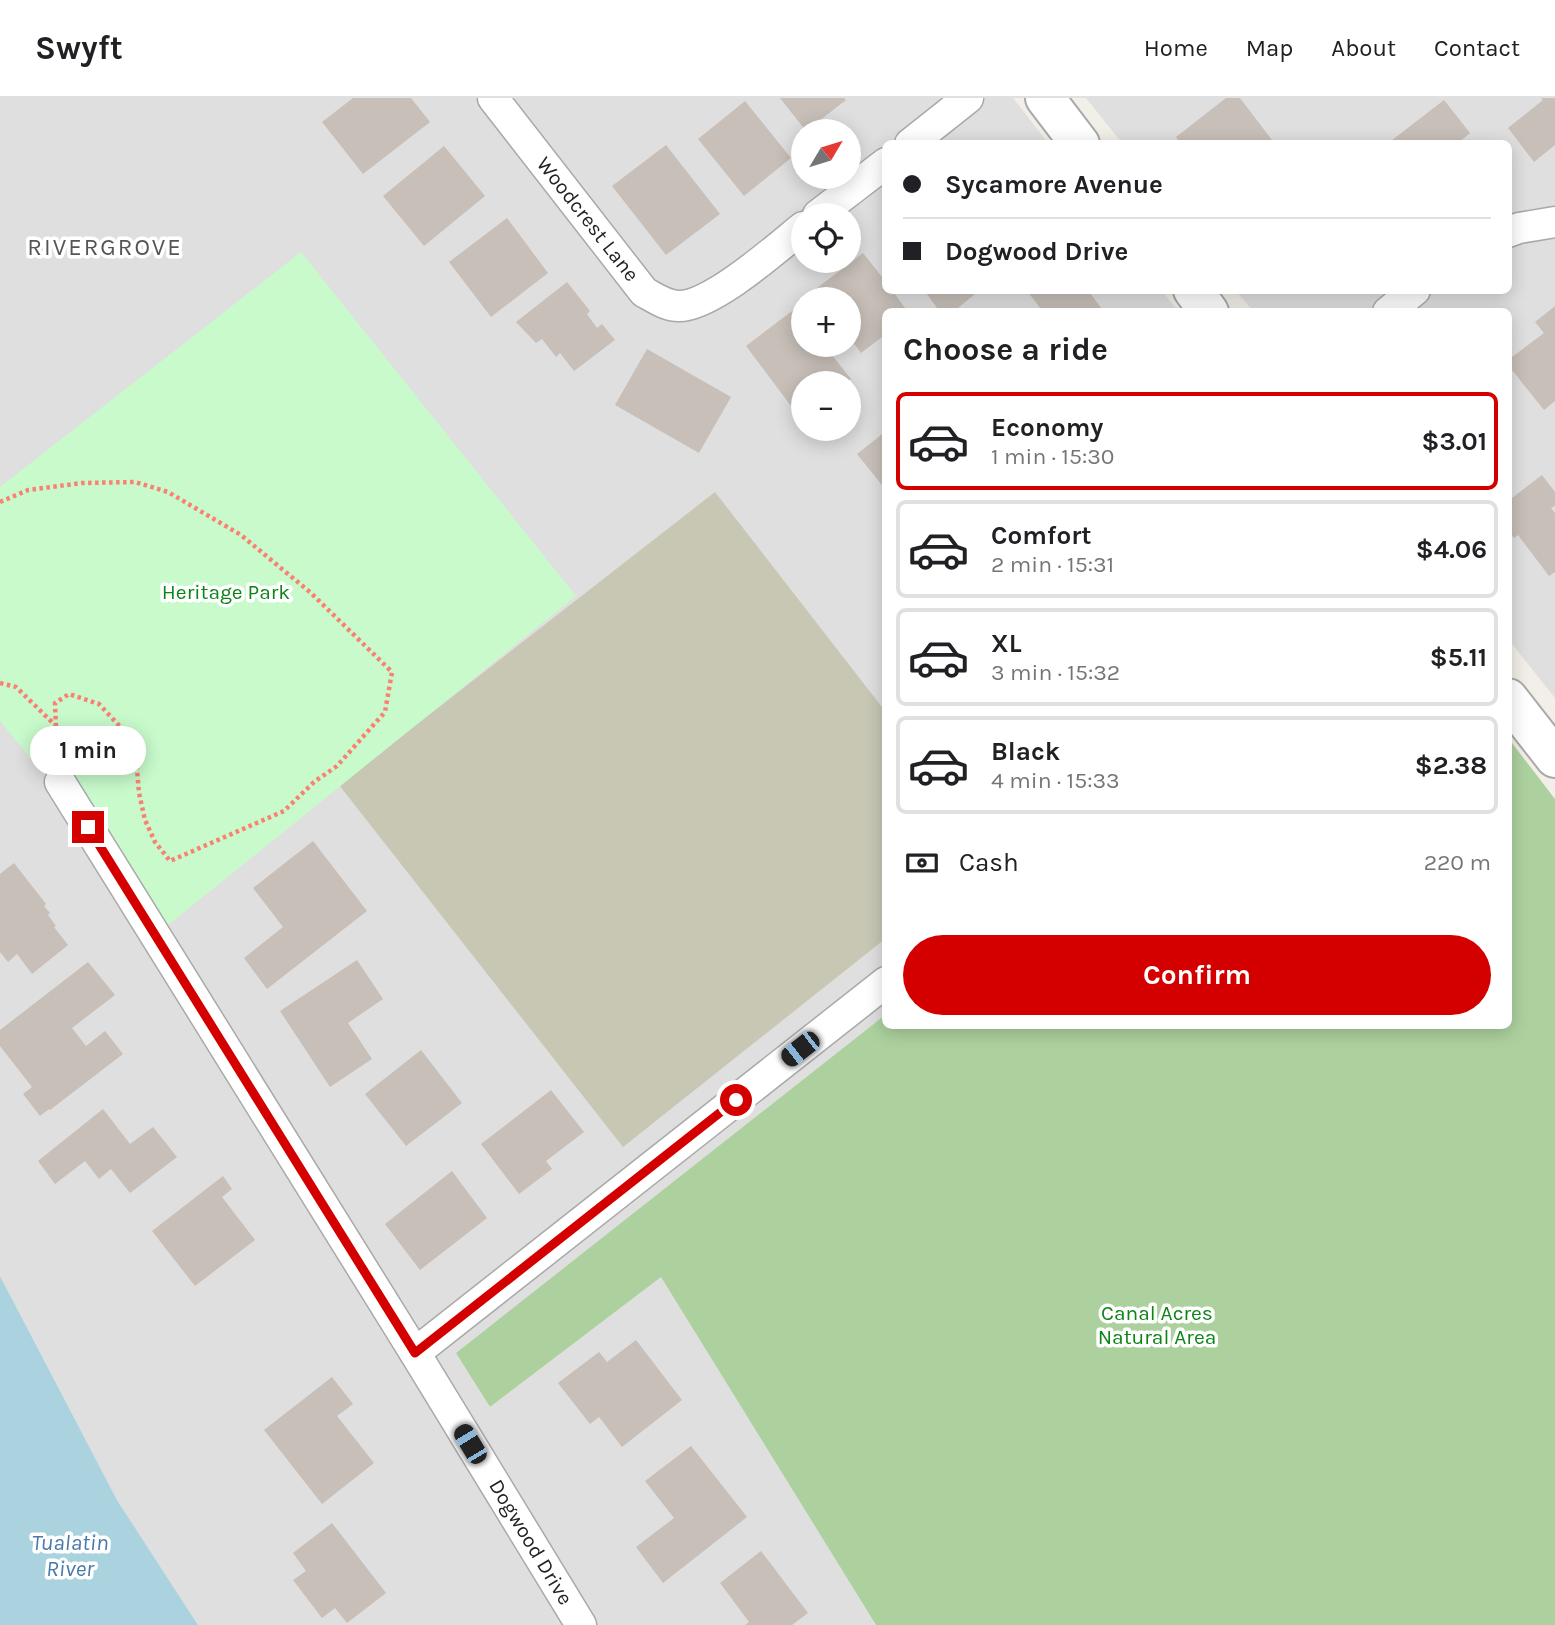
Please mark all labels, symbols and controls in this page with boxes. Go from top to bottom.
text: Swyft [35,29,123,67]
text: Home [1144,34,1208,62]
text: Map [1246,34,1293,62]
text: About [1331,34,1396,62]
text: Contact [1434,34,1520,62]
north arrow [791,119,861,189]
map controls [791,119,861,441]
street label: Woodcrest Lane [532,152,644,286]
text: Sycamore Avenue [945,169,1163,200]
button: locate [791,203,861,273]
district label: RIVERGROVE [27,233,183,261]
text: Dogwood Drive [945,236,1128,267]
button: + [791,287,861,357]
text: Choose a ride [903,331,1108,368]
button: − [791,371,861,441]
icon: car [907,410,970,473]
text: Economy [991,412,1103,443]
text: $3.01 [1422,426,1487,457]
text: 1 min · 15:30 [991,443,1114,470]
icon: car [907,518,970,581]
text: Comfort [991,520,1092,551]
text: $4.06 [1416,534,1487,565]
text: 2 min · 15:31 [991,551,1114,578]
park label: Heritage Park [162,580,290,604]
icon: car [907,626,970,689]
text: XL [991,628,1022,659]
text: $5.11 [1430,642,1487,673]
text: 3 min · 15:32 [991,659,1120,686]
callout: 1 min [30,726,146,774]
icon: car [907,734,970,797]
text: Black [991,736,1060,767]
text: 1 min [59,737,117,764]
text: $2.38 [1415,750,1487,781]
text: 4 min · 15:33 [991,767,1120,794]
route end [72,811,104,843]
icon: cash [903,844,941,882]
text: Cash [959,847,1019,878]
text: 220 m [1424,849,1491,876]
button: Confirm [903,935,1491,1015]
car [777,1028,824,1070]
route start [720,1084,752,1116]
park label: Canal Acres Natural Area [1098,1301,1216,1349]
car [451,1421,490,1467]
street label: Dogwood Drive [484,1475,578,1609]
water label: Tualatin River [32,1529,108,1582]

